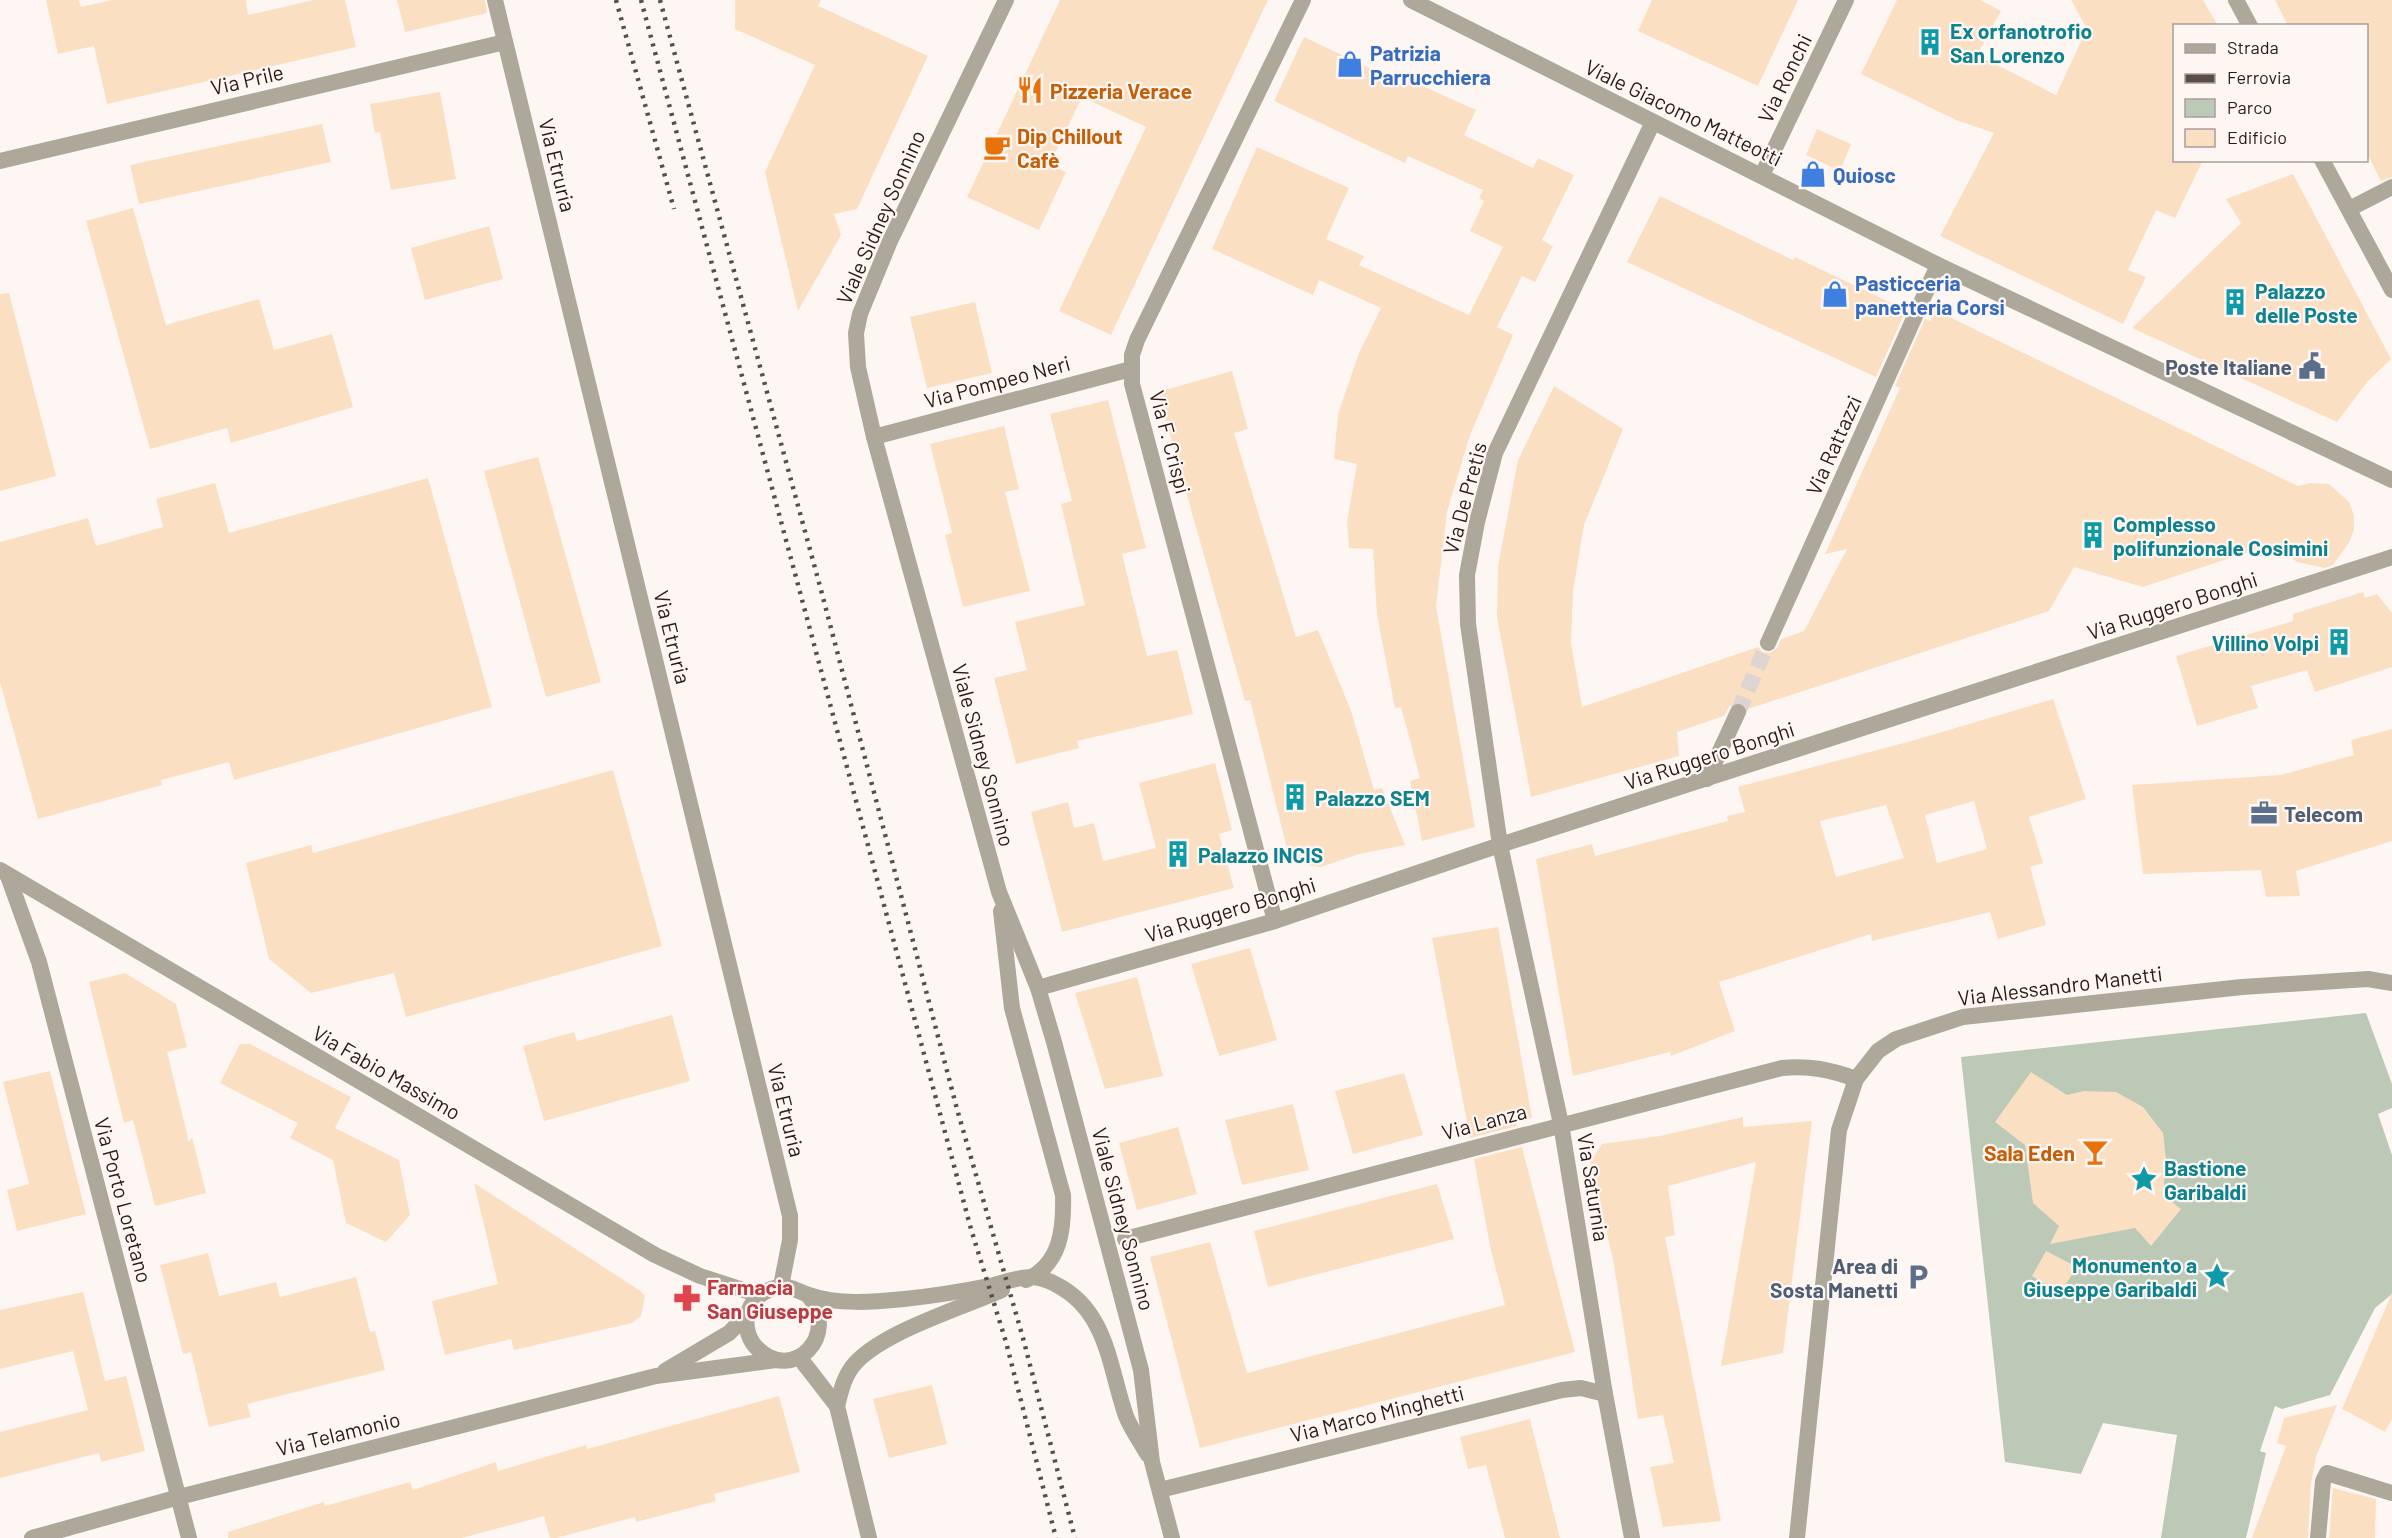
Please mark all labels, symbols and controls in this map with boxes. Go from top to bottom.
place label: Ex orfanotrofio San Lorenzo [1950,18,2092,67]
legend [2173,24,2368,162]
building icon: Ex orfanotrofio San Lorenzo [1915,27,1945,57]
street label: Via Ronchi [1752,30,1816,126]
text: Strada [2227,36,2279,58]
place label: Patrizia Parrucchiera [1370,40,1491,89]
shop icon: Patrizia Parrucchiera [1335,49,1365,79]
street label: Viale Giacomo Matteotti [1581,53,1787,171]
street label: Via Prile [208,58,286,100]
text: Ferrovia [2227,66,2291,88]
restaurant icon: Pizzeria Verace [1015,75,1045,105]
place label: Pizzeria Verace [1050,78,1192,103]
text: Parco [2227,96,2272,118]
street label: Via Etruria [534,116,582,214]
place label: Dip Chillout Cafè [1017,123,1122,172]
street label: Viale Sidney Sonnino [830,126,930,308]
text: Edificio [2227,126,2287,148]
cafe icon: Dip Chillout Cafè [982,132,1012,162]
shop icon: Quiosc [1798,159,1828,189]
place label: Quiosc [1833,162,1896,187]
place label: Pasticceria panetteria Corsi [1855,270,2005,319]
place label: Palazzo delle Poste [2255,278,2358,327]
shop icon: Pasticceria panetteria Corsi [1820,279,1850,309]
building icon: Palazzo delle Poste [2220,287,2250,317]
street label: Via Pompeo Neri [921,349,1073,413]
public building icon: Poste Italiane [2297,351,2327,381]
place label: Poste Italiane [2165,354,2292,379]
street label: Via F. Crispi [1145,388,1197,496]
street label: Via Rattazzi [1800,391,1866,499]
street label: Via De Pretis [1437,439,1491,557]
place label: Complesso polifunzionale Cosimini [2113,511,2328,560]
building icon: Complesso polifunzionale Cosimini [2078,520,2108,550]
street label: Via Ruggero Bonghi [2084,566,2260,644]
street label: Via Etruria [649,588,697,686]
building icon: Villino Volpi [2324,627,2354,657]
place label: Villino Volpi [2212,630,2319,655]
street label: Viale Sidney Sonnino [948,661,1020,849]
street label: Via Ruggero Bonghi [1621,716,1797,794]
building icon: Palazzo SEM [1280,782,1310,812]
place label: Palazzo SEM [1315,785,1430,810]
office icon: Telecom [2249,798,2279,828]
place label: Telecom [2284,801,2363,826]
building icon: Palazzo INCIS [1163,839,1193,869]
place label: Palazzo INCIS [1198,842,1323,867]
street label: Via Ruggero Bonghi [1141,871,1319,947]
street label: Via Alessandro Manetti [1956,960,2164,1010]
street label: Via Fabio Massimo [309,1019,465,1125]
street label: Via Etruria [763,1061,811,1159]
street label: Via Lanza [1439,1098,1529,1144]
street label: Via Porto Loretano [90,1115,158,1285]
street label: Viale Sidney Sonnino [1088,1125,1160,1313]
street label: Via Saturnia [1573,1131,1615,1243]
bar icon: Sala Eden [2080,1137,2110,1167]
place label: Sala Eden [1984,1140,2075,1165]
place label: Bastione Garibaldi [2164,1155,2247,1204]
place icon: Bastione Garibaldi [2129,1164,2159,1194]
place label: Monumento a Giuseppe Garibaldi [2023,1252,2197,1301]
place label: Area di Sosta Manetti [1770,1253,1898,1302]
place icon: Monumento a Giuseppe Garibaldi [2202,1261,2232,1291]
parking icon: Area di Sosta Manetti [1903,1262,1933,1292]
place label: Farmacia San Giuseppe [707,1274,833,1323]
pharmacy icon: Farmacia San Giuseppe [672,1283,702,1313]
street label: Via Marco Minghetti [1288,1379,1466,1447]
street label: Via Telamonio [274,1406,402,1460]

